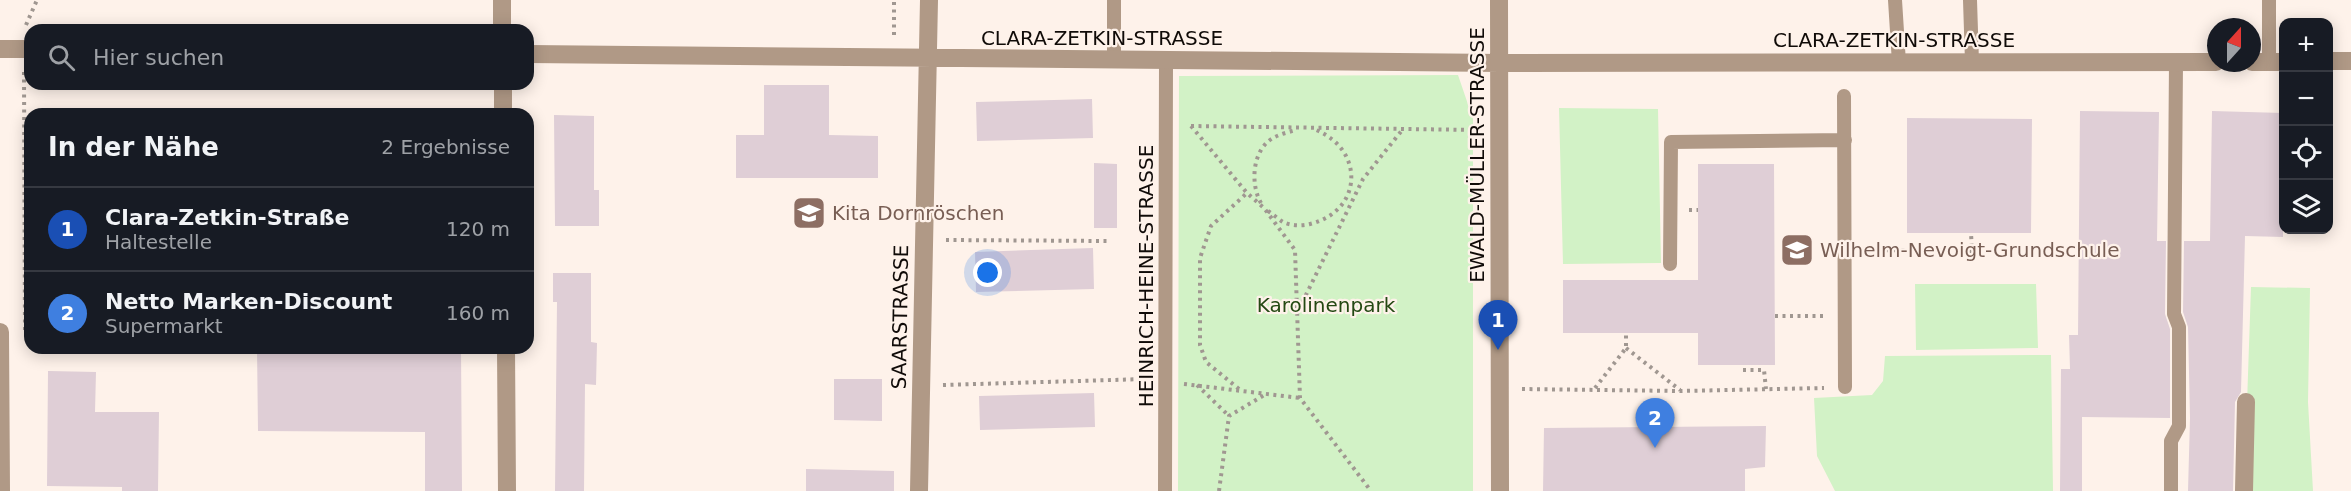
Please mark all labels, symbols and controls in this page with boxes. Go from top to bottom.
north arrow [2207,18,2261,72]
map controls [2279,18,2333,234]
button: + [2279,18,2333,72]
search box [24,24,534,90]
street label: CLARA-ZETKIN-STRASSE [981,26,1223,50]
street label: EWALD-MÜLLER-STRASSE [1465,27,1489,283]
street label: CLARA-ZETKIN-STRASSE [1773,28,2015,52]
icon: search [45,41,78,74]
text: Hier suchen [93,45,224,70]
button: − [2279,72,2333,126]
button: locate [2279,126,2333,180]
text: In der Nähe [48,132,219,162]
text: 2 Ergebnisse [381,135,510,159]
street label: HEINRICH-HEINE-STRASSE [1134,145,1158,407]
button: layers [2279,180,2333,234]
school or university icon: Kita Dornröschen [791,195,827,231]
place label: Kita Dornröschen [832,201,1004,225]
text: Clara-Zetkin-Straße [105,205,350,230]
text: 1 [61,217,74,241]
text: 120 m [446,217,510,241]
text: Haltestelle [105,230,212,254]
school or university icon: Wilhelm-Nevoigt-Grundschule [1779,232,1815,268]
place label: Wilhelm-Nevoigt-Grundschule [1820,238,2119,262]
street label: SAARSTRASSE [887,245,913,389]
your location [973,258,1002,287]
text: Netto Marken-Discount [105,289,392,314]
park label: Karolinenpark [1257,293,1396,317]
pin: 1 [1478,300,1518,350]
text: 2 [61,301,74,325]
text: 160 m [446,301,510,325]
text: Supermarkt [105,314,223,338]
pin: 2 [1636,398,1674,448]

